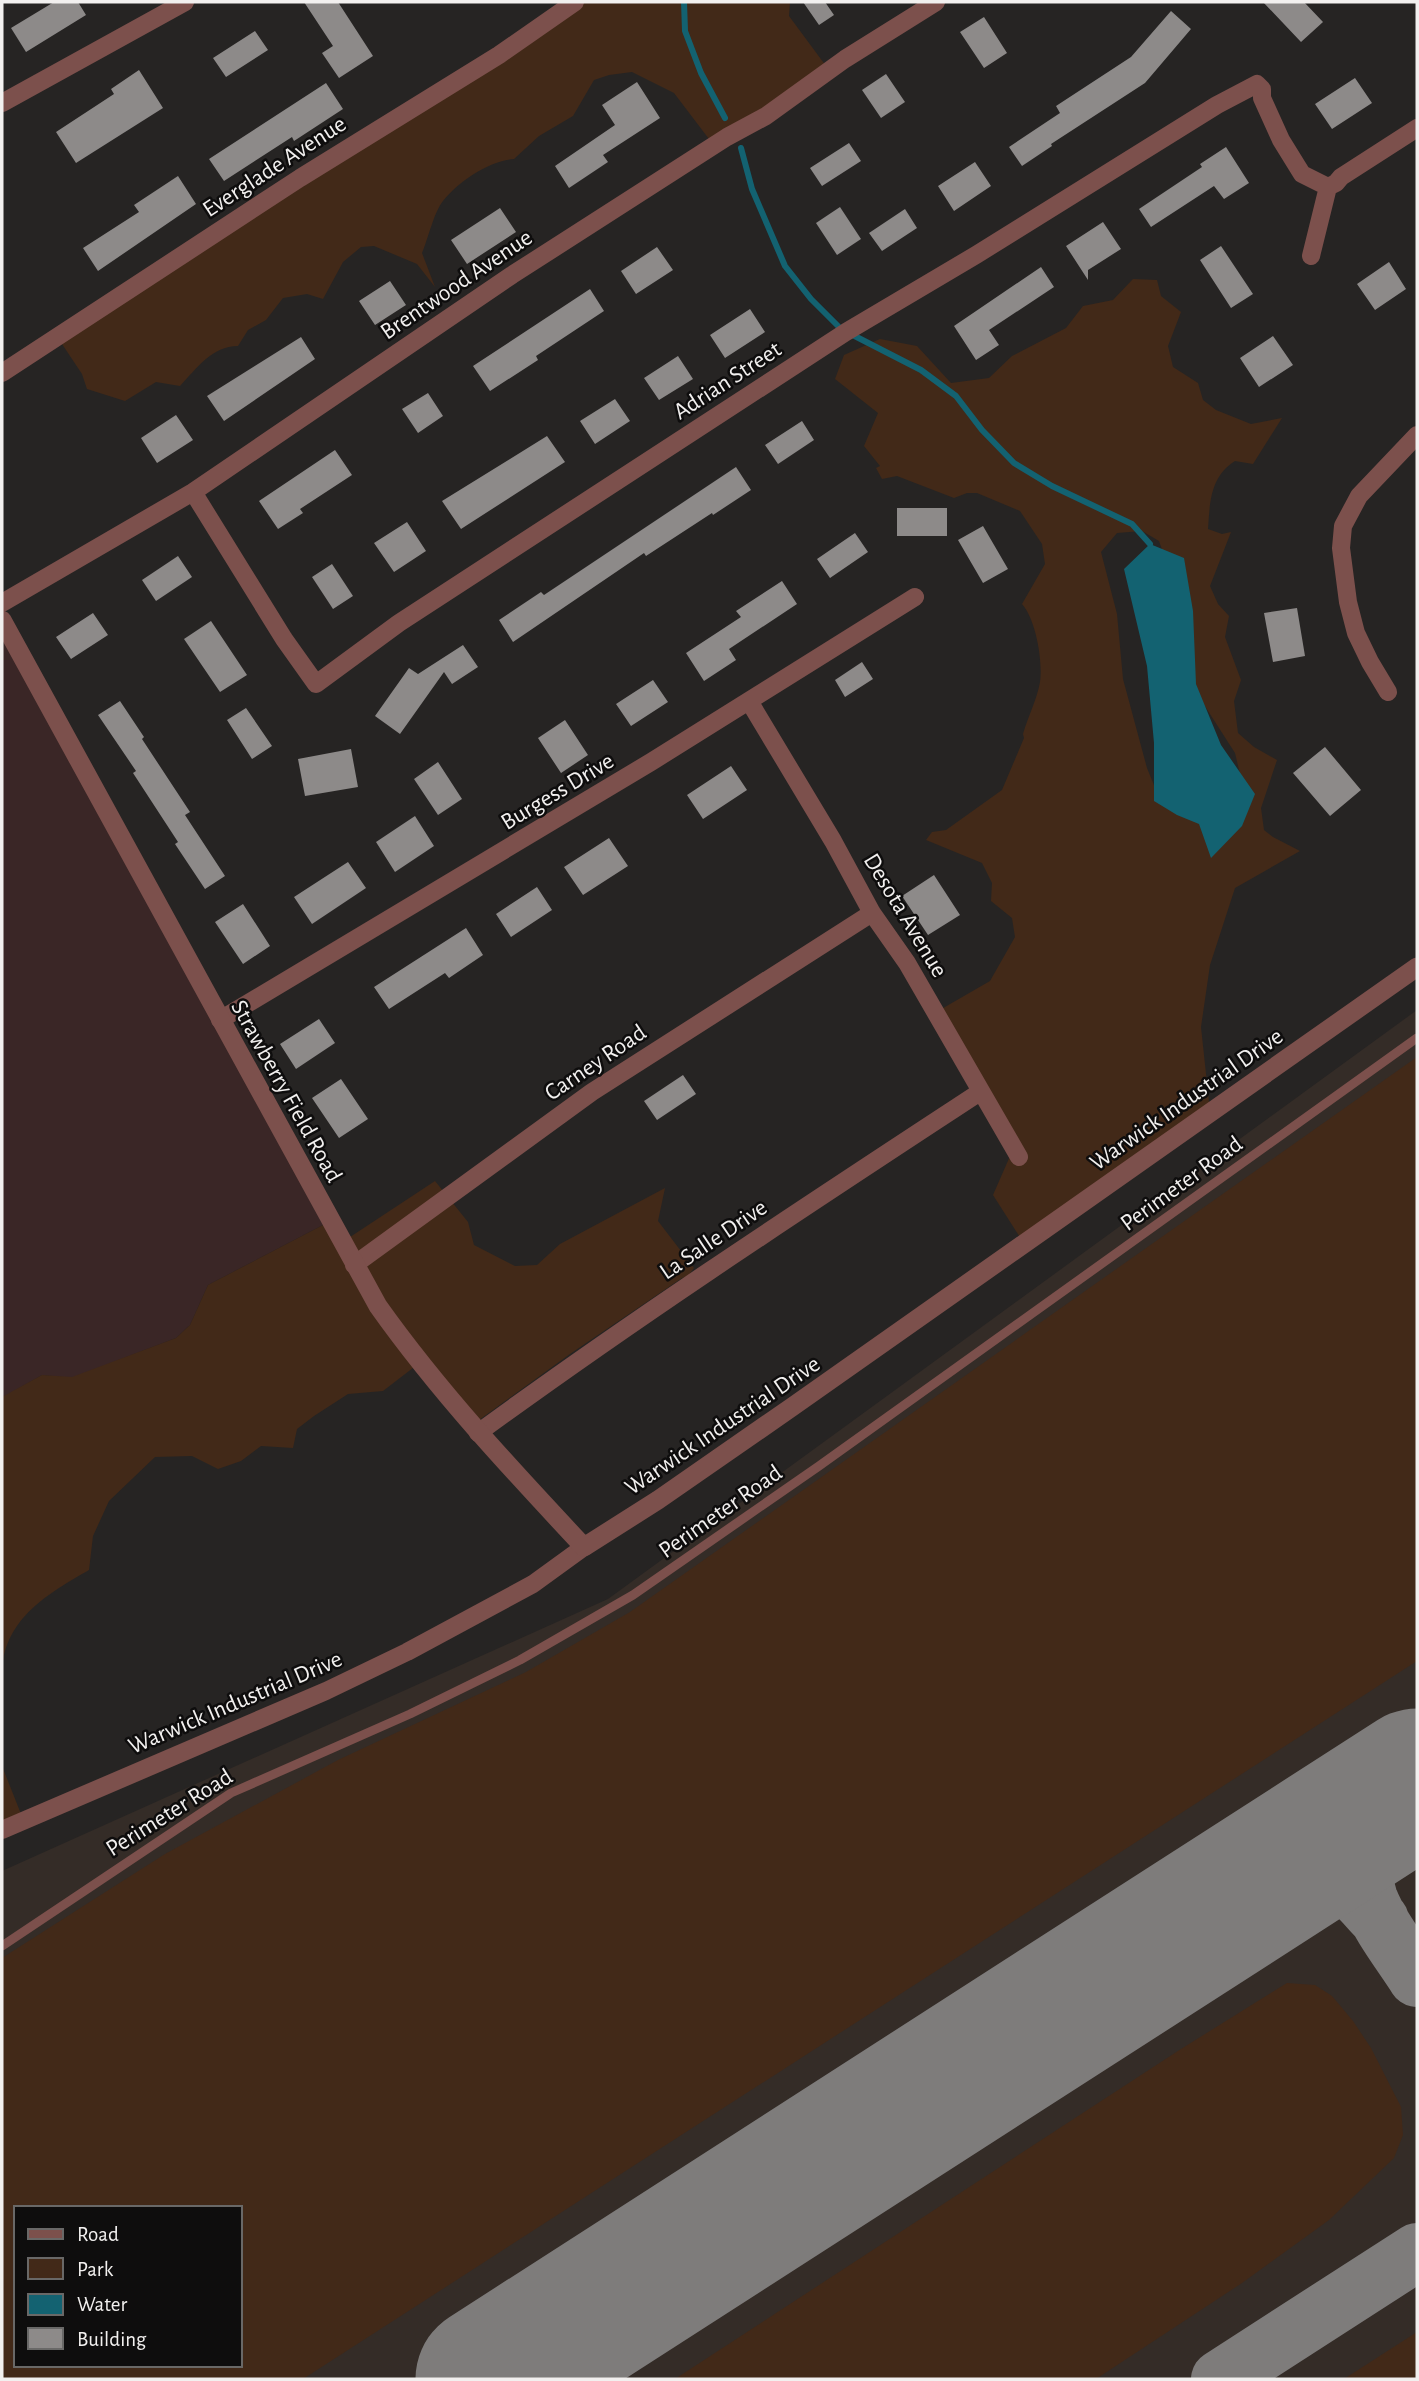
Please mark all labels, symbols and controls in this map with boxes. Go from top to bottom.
street label: Everglade Avenue [199,112,351,222]
street label: Brentwood Avenue [376,225,537,344]
street label: Adrian Street [669,337,786,424]
street label: Burgess Drive [497,749,618,835]
street label: Desota Avenue [859,849,951,982]
street label: Strawberry Field Road [226,996,346,1187]
street label: Carney Road [541,1020,651,1105]
street label: Warwick Industrial Drive [1086,1024,1287,1175]
street label: Perimeter Road [1116,1132,1247,1236]
street label: La Salle Drive [656,1195,772,1284]
street label: Warwick Industrial Drive [621,1352,824,1500]
street label: Perimeter Road [655,1461,787,1563]
street label: Warwick Industrial Drive [125,1647,346,1759]
street label: Perimeter Road [102,1764,237,1861]
legend [14,2206,242,2367]
text: Road [77,2224,119,2245]
text: Park [77,2259,114,2280]
text: Water [77,2294,127,2315]
text: Building [77,2329,147,2350]

